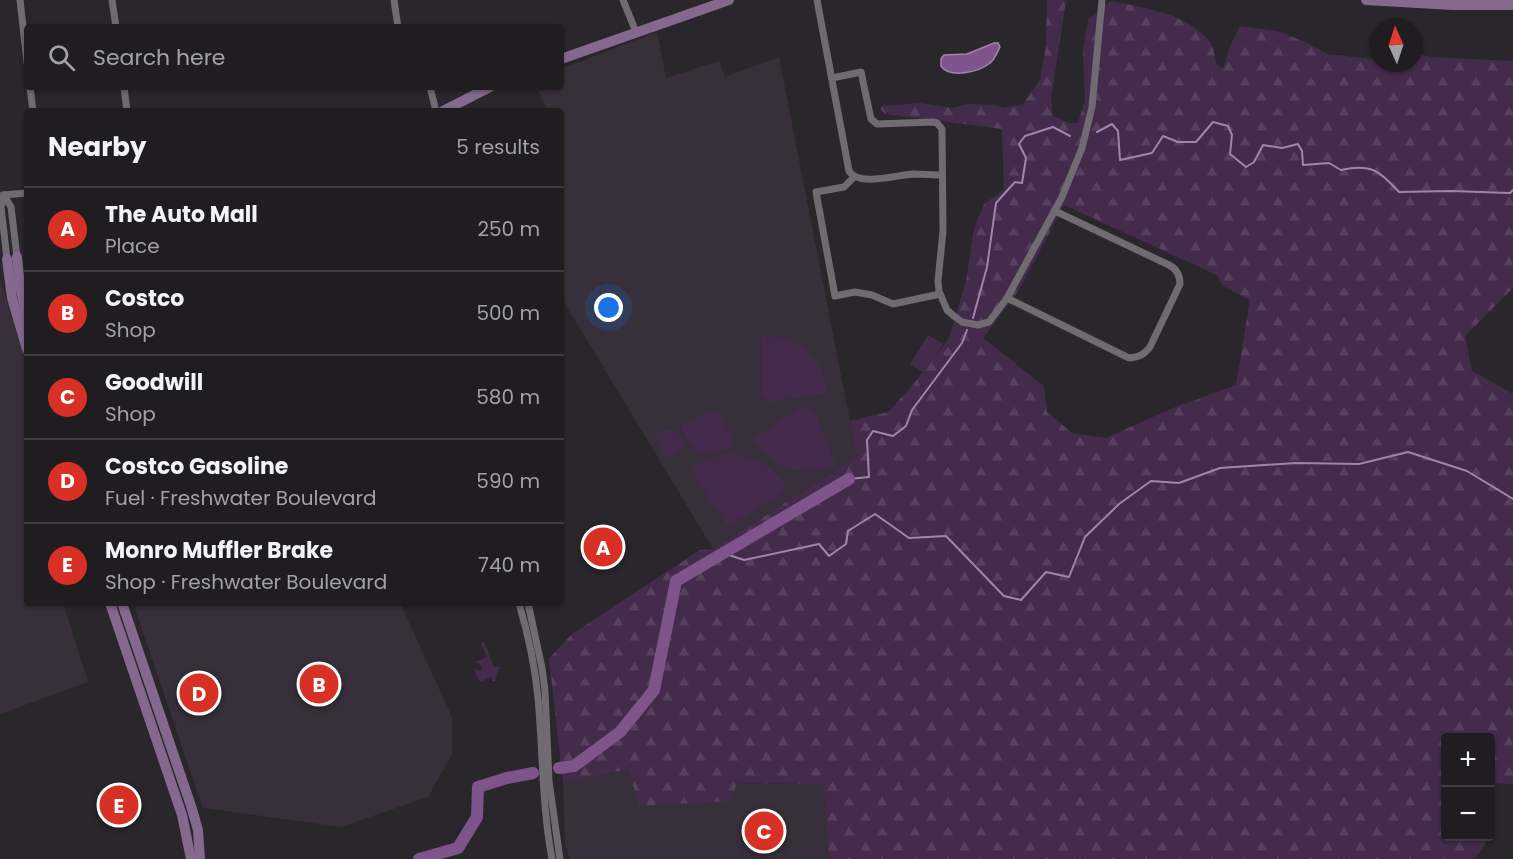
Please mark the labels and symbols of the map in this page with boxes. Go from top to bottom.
north arrow [1369,18,1423,72]
your location [594,293,623,322]
pin: A [584,524,622,570]
pin: B [300,662,338,706]
pin: D [180,670,218,716]
pin: E [100,782,138,828]
pin: C [744,808,783,854]

